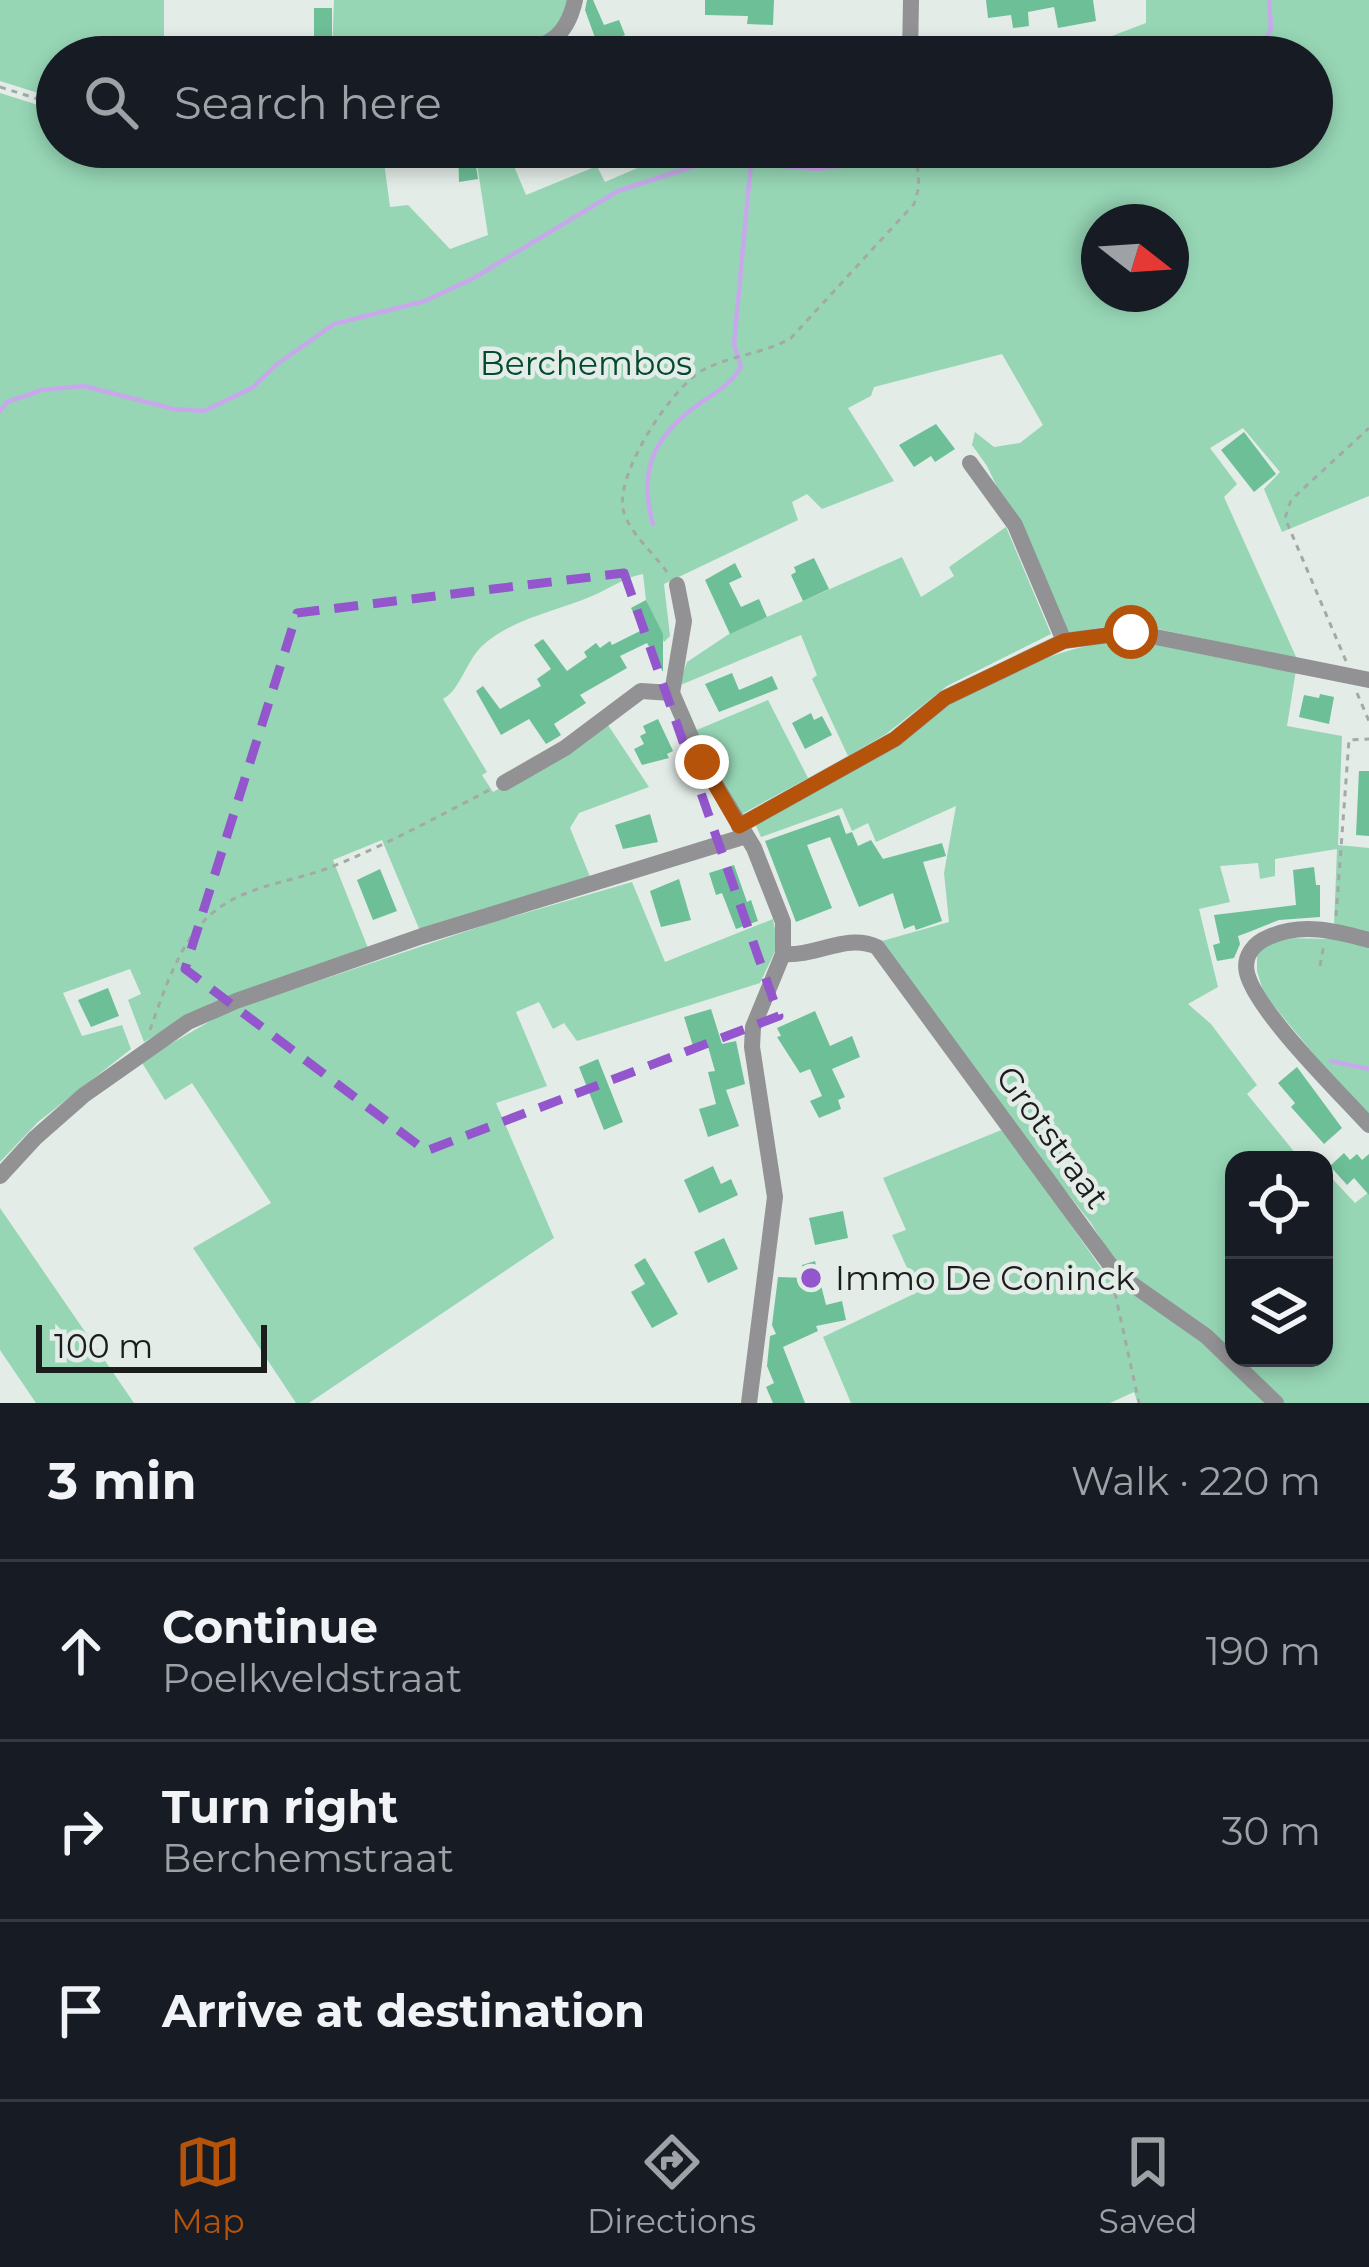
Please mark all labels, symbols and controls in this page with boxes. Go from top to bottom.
search box [36,36,1333,168]
icon: search [78,69,144,135]
text: Search here [174,75,442,130]
north arrow [1081,204,1189,312]
park label: Berchembos [480,343,692,383]
route start [1104,605,1158,659]
route end [675,735,729,789]
street label: Grotstraat [988,1058,1118,1216]
map controls [1225,1151,1333,1367]
button: locate [1225,1151,1333,1259]
place label: Immo De Coninck [835,1258,1135,1298]
button: layers [1225,1259,1333,1367]
marker: Immo De Coninck [798,1265,824,1291]
scale bar [36,1319,267,1372]
text: 100 m [54,1326,153,1366]
text: 3 min [48,1450,197,1512]
text: Walk · 220 m [1071,1457,1321,1505]
text: Continue [162,1599,378,1654]
icon: ahead [48,1618,114,1684]
text: 190 m [1206,1627,1321,1675]
text: Poelkveldstraat [162,1654,462,1702]
text: Turn right [162,1779,398,1834]
icon: right [48,1798,114,1864]
text: 30 m [1222,1807,1321,1855]
text: Berchemstraat [162,1834,454,1882]
icon: arrive [48,1978,114,2044]
text: Arrive at destination [162,1983,645,2038]
tab: Map [171,2129,245,2241]
tab: Directions [587,2129,756,2241]
tab: Saved [1099,2129,1198,2241]

